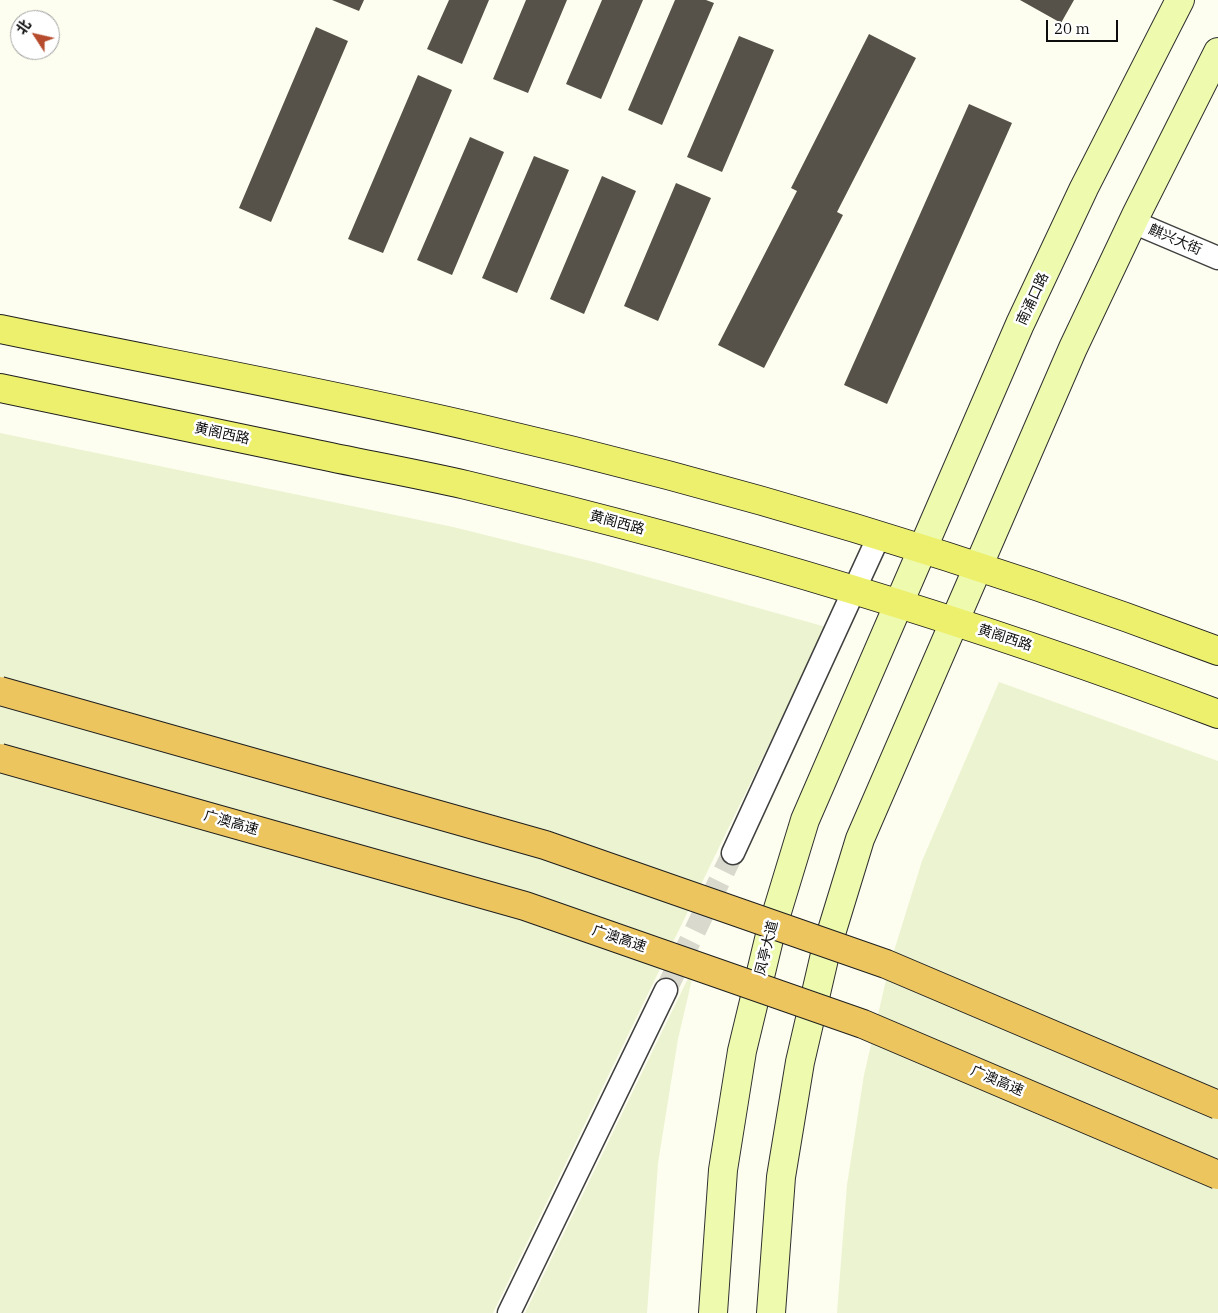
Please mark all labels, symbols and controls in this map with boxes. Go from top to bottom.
north arrow [10,10,60,60]
scale bar [1048,10,1120,42]
text: 北 [12,16,35,38]
text: 20 m [1054,19,1090,38]
street label: 麒兴大街 [1146,221,1204,259]
street label: 南涌口路 [1014,270,1052,328]
street label: 黄阁西路 [193,420,251,448]
street label: 黄阁西路 [588,508,646,538]
street label: 黄阁西路 [976,621,1034,655]
street label: 广澳高速 [202,807,260,839]
street label: 凤亭大道 [752,919,782,977]
street label: 广澳高速 [590,922,648,956]
street label: 广澳高速 [968,1062,1026,1100]

